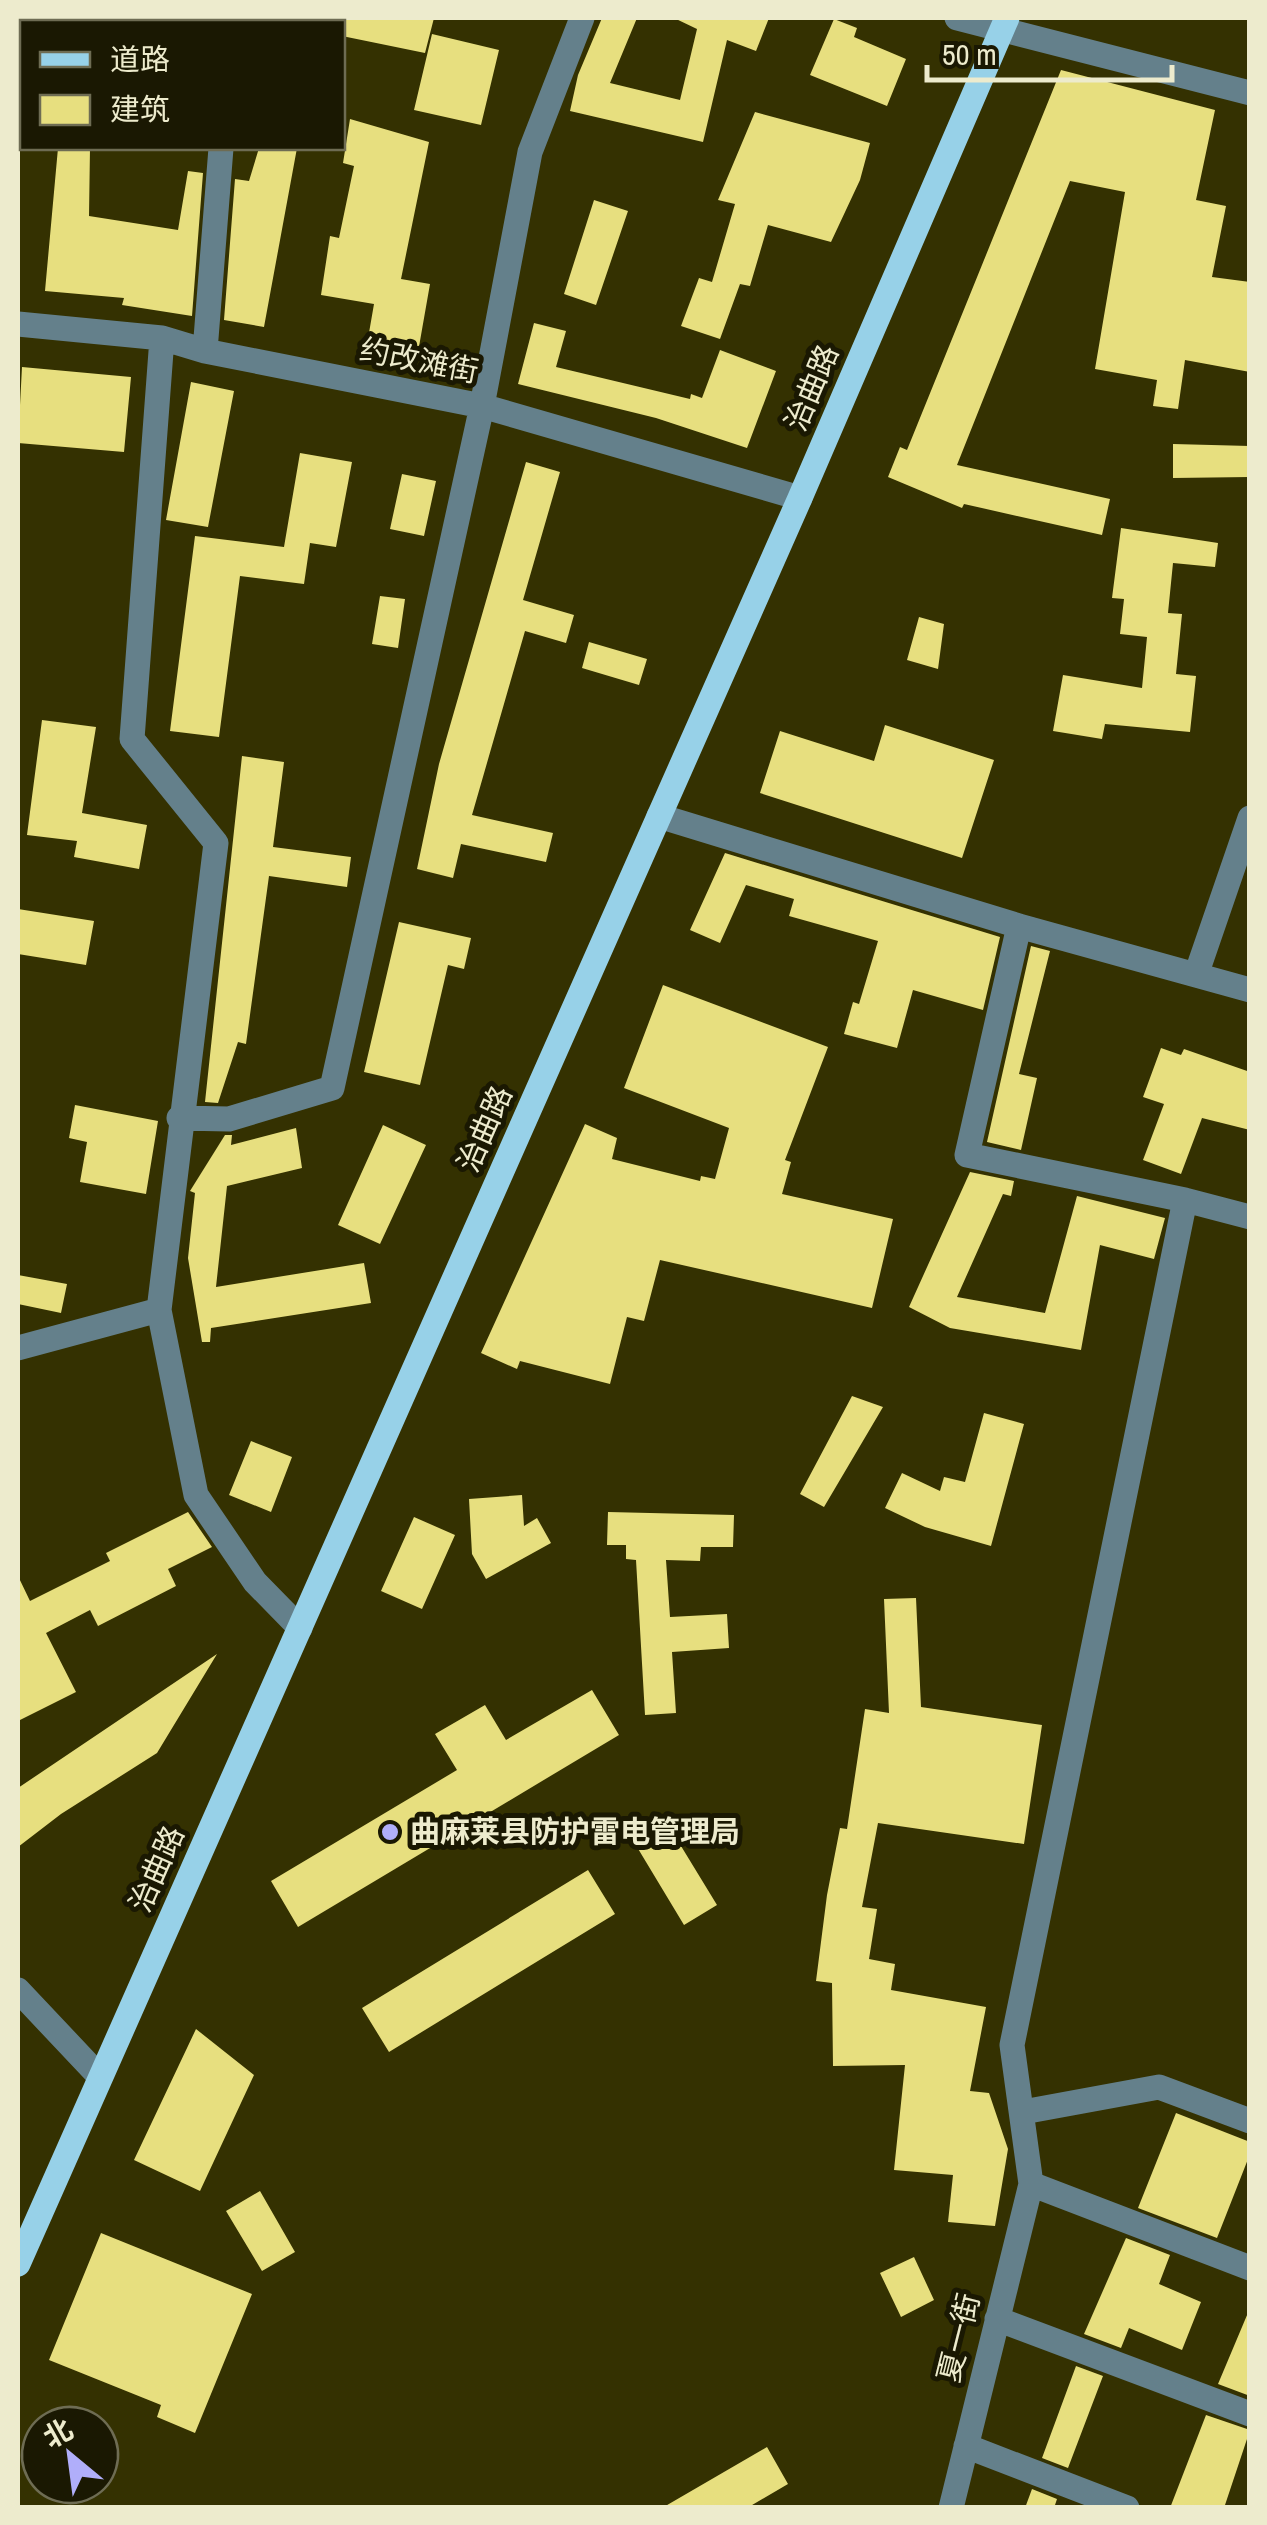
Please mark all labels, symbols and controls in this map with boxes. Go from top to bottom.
legend [20,20,345,150]
scale bar [927,20,1172,82]
text: 50 m [942,34,997,74]
text: 道路 [110,39,170,79]
text: 建筑 [110,89,170,129]
street label: 约改滩街 [356,329,482,391]
street label: 治曲路 [775,338,847,437]
street label: 治曲路 [448,1079,521,1178]
place label: 曲麻莱县防护雷电管理局 [410,1811,740,1851]
street label: 治曲路 [120,1819,193,1918]
marker: 曲麻莱县防护雷电管理局 [379,1821,401,1843]
street label: 夏一街 [928,2289,988,2386]
north arrow [20,2405,120,2505]
text: 北 [36,2410,79,2457]

